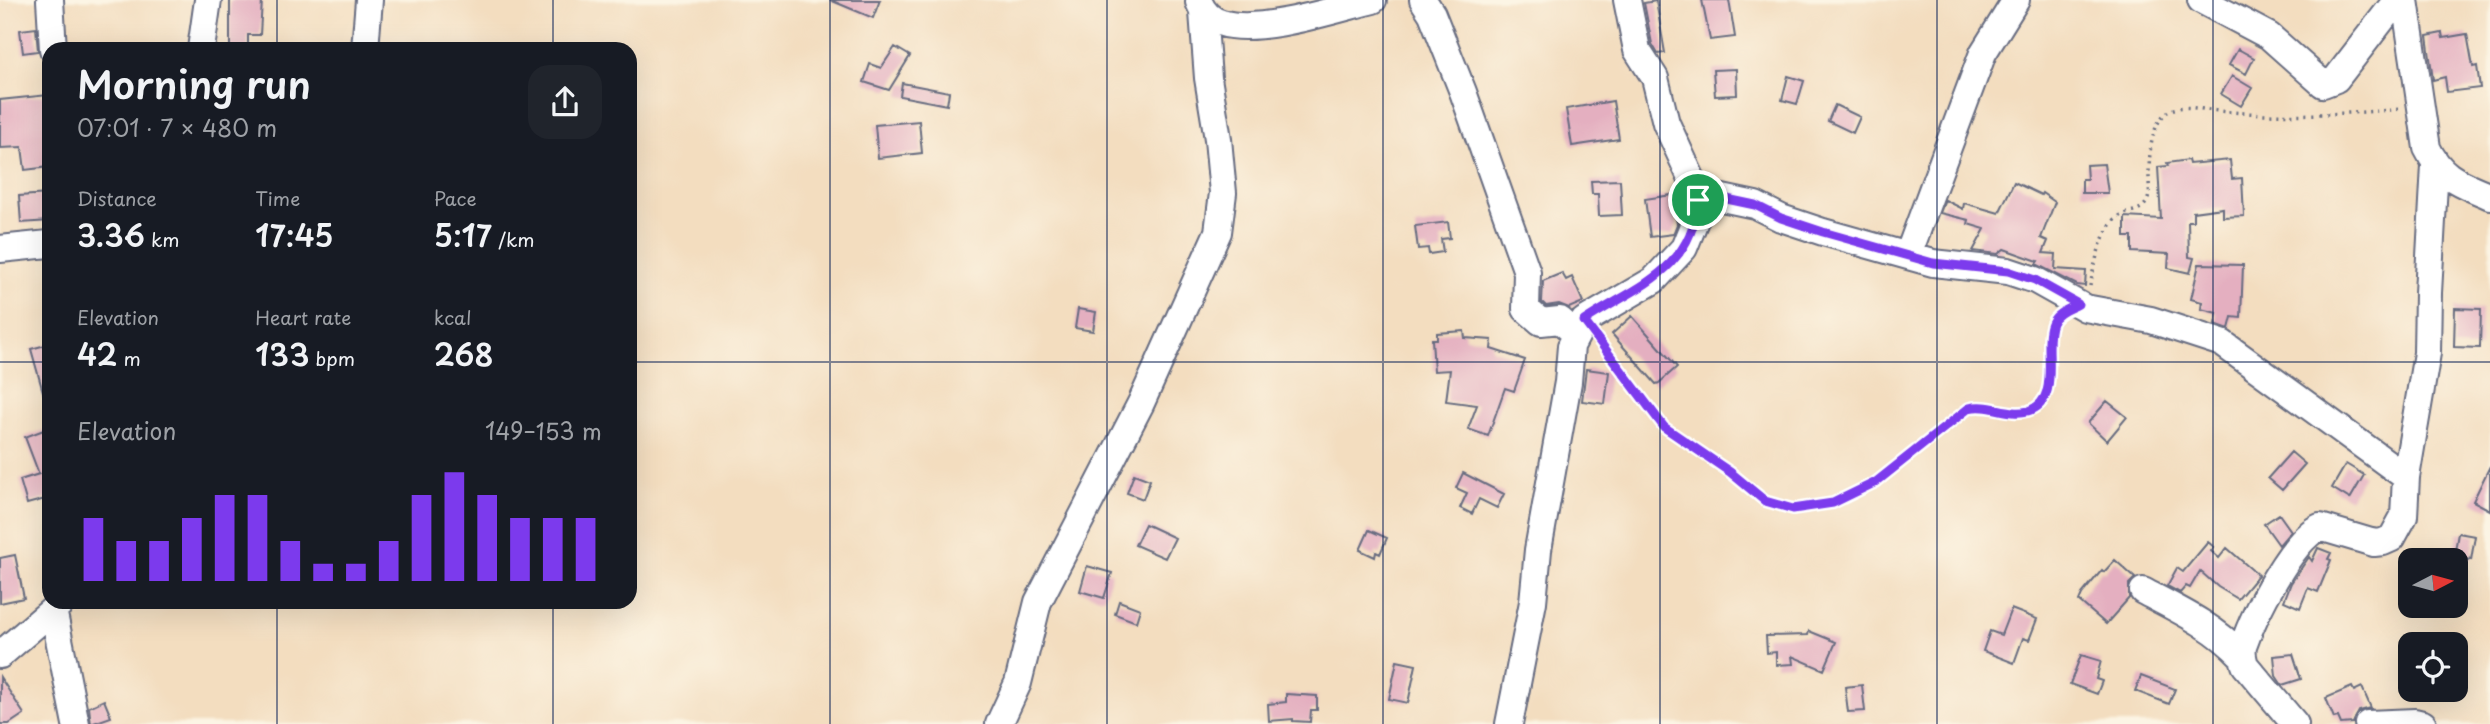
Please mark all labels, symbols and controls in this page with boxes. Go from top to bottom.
text: Morning run [77,55,311,112]
button: share [528,65,602,139]
text: 07:01 · 7 × 480 m [77,110,277,145]
pin [1668,170,1728,230]
icon: arrive [1679,181,1717,219]
text: Distance [77,184,157,212]
text: Time [255,184,300,212]
text: Pace [434,184,477,212]
text: 3.36 [77,212,145,257]
text: 17:45 [255,212,333,257]
text: 5:17 [434,212,492,257]
text: km [145,225,180,253]
text: /km [492,225,535,253]
text: Elevation [77,303,159,331]
text: Heart rate [255,303,351,331]
text: kcal [434,303,472,331]
text: 42 [77,331,117,376]
text: 133 [255,331,309,376]
text: 268 [434,331,494,376]
text: m [117,344,141,372]
text: bpm [309,344,355,372]
text: Elevation [77,413,176,448]
text: 149–153 m [485,413,602,448]
north arrow [2398,548,2468,618]
map controls [2398,548,2468,702]
button: locate [2398,632,2468,702]

